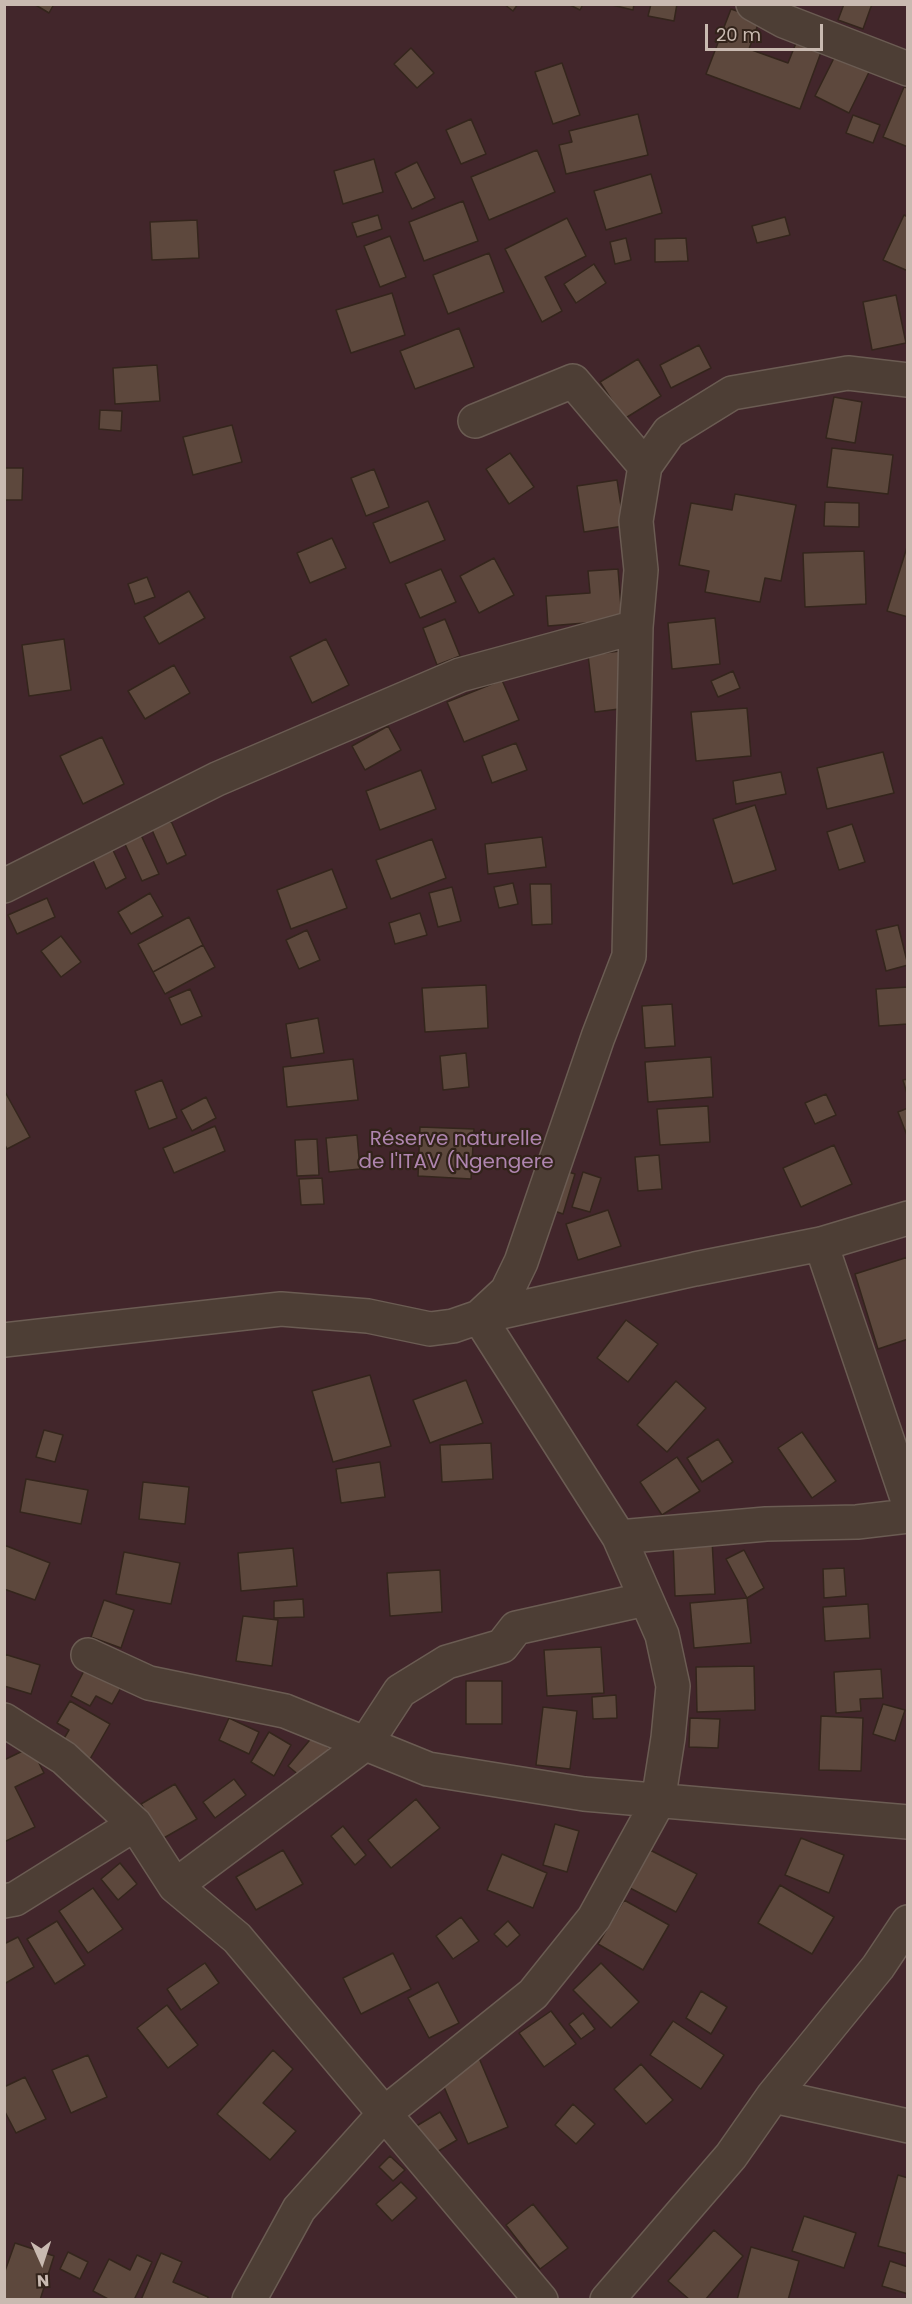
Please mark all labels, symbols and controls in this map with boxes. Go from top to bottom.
scale bar [708,12,826,50]
text: 20 m [716,22,761,47]
park label: Réserve naturelle de l'ITAV (Ngengere [358,1128,554,1175]
north arrow [12,2232,72,2292]
text: N [36,2269,50,2292]

